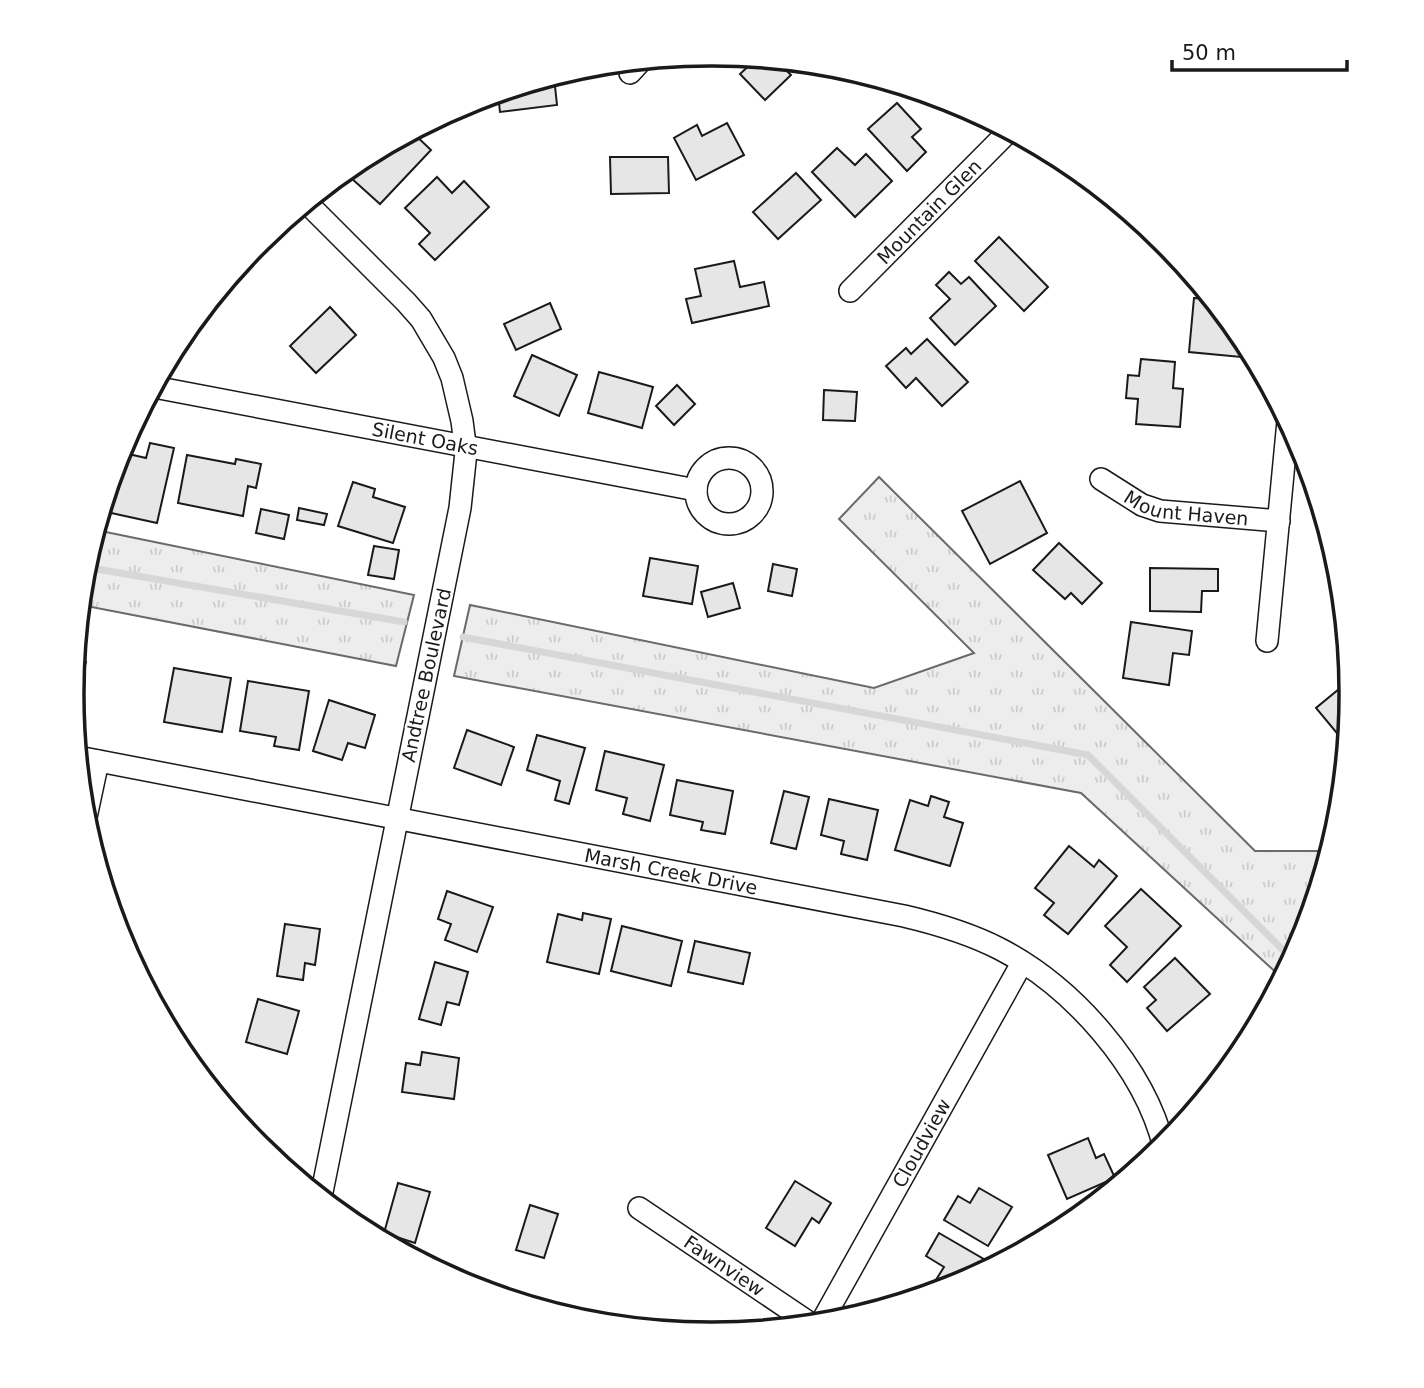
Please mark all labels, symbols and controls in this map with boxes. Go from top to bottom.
scale bar [1172,28,1347,72]
text: 50 m [1182,41,1236,65]
street label: Mountain Glen [872,155,986,268]
street label: Silent Oaks [370,418,480,459]
street label: Mount Haven [1120,486,1249,529]
street label: Andtree Boulevard [397,586,455,764]
street label: Marsh Creek Drive [583,844,759,899]
street label: Cloudview [888,1095,955,1191]
street label: Fawnview [680,1231,769,1300]

